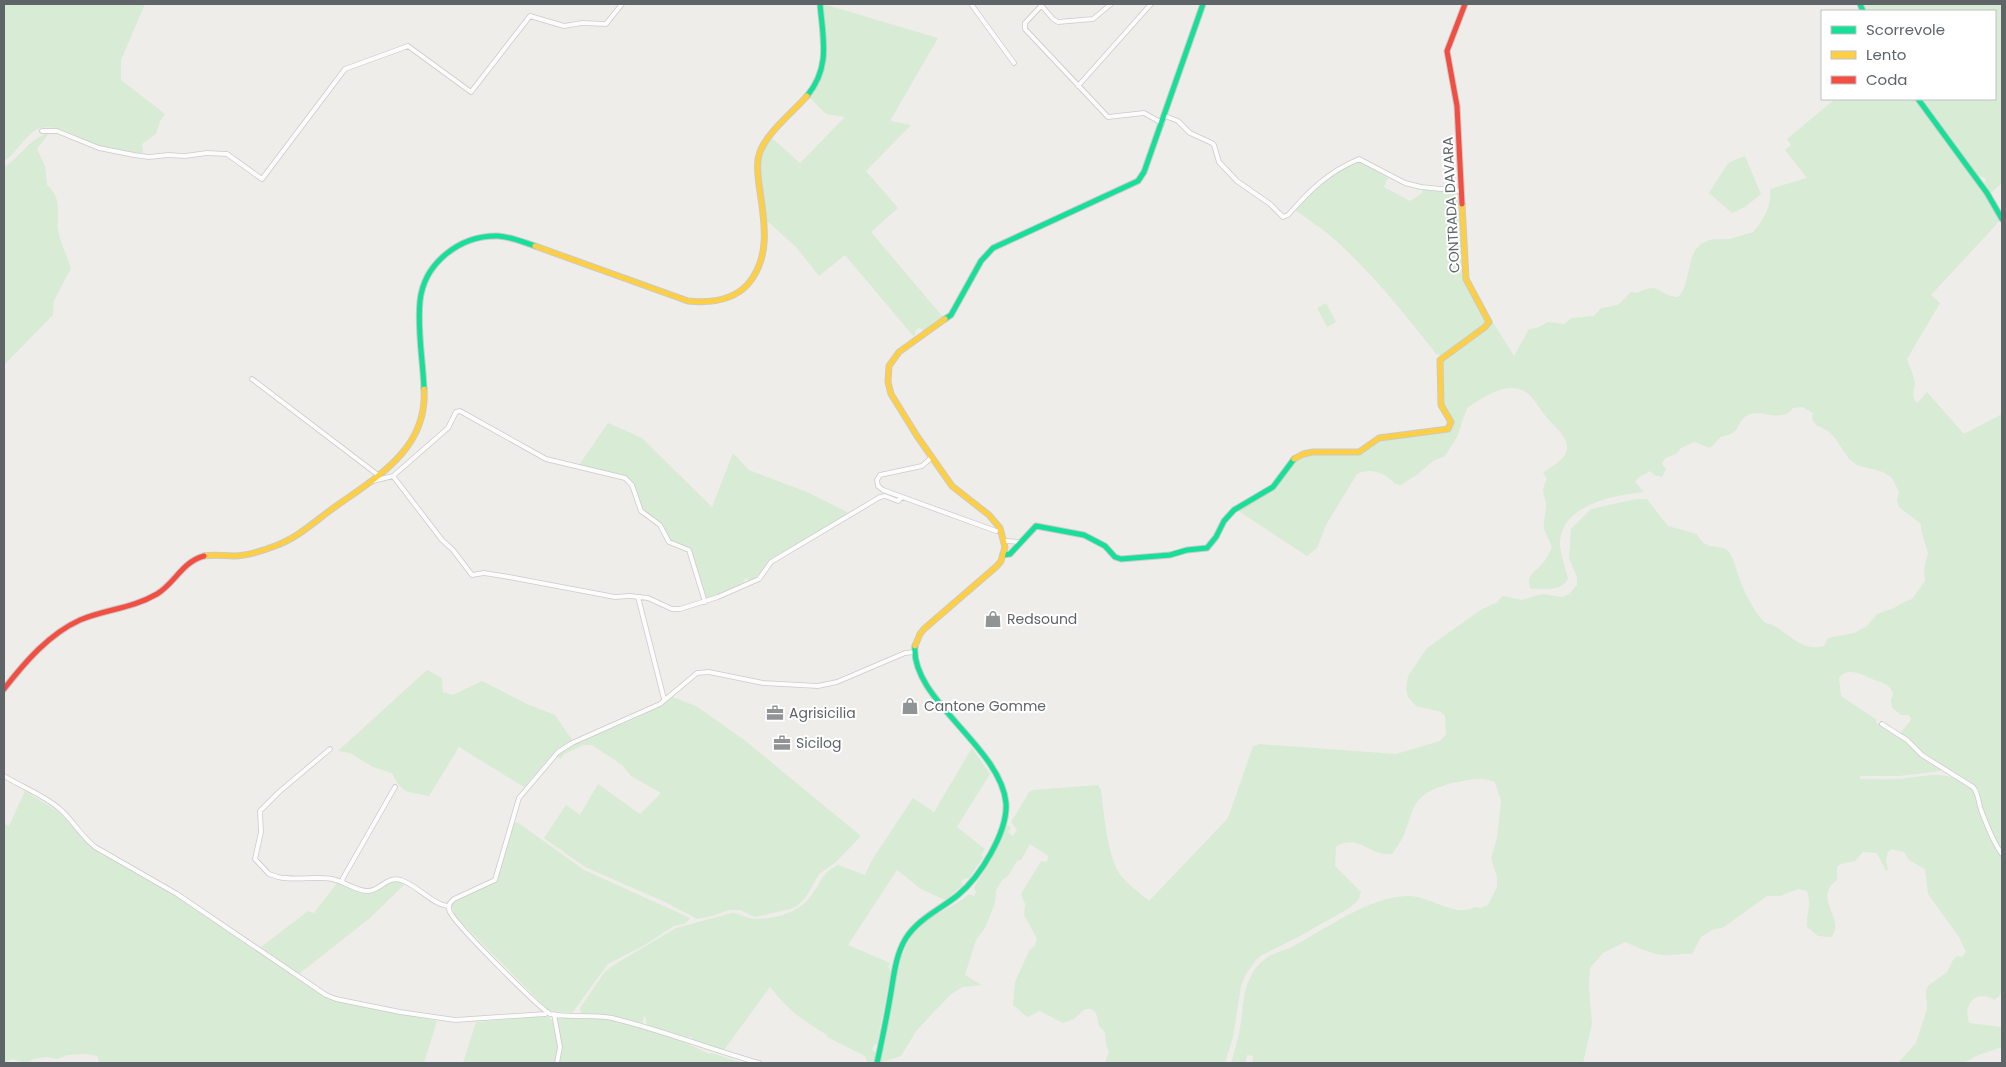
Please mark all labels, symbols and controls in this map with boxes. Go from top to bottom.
legend [1821,10,1996,100]
text: Scorrevole [1866,19,1945,40]
text: Lento [1866,44,1906,65]
text: Coda [1866,69,1907,90]
street label: CONTRADA DAVARA [1437,136,1465,274]
shop icon: Redsound [983,609,1003,629]
place label: Redsound [1007,609,1077,629]
shop icon: Cantone Gomme [900,696,920,716]
place label: Cantone Gomme [924,696,1046,716]
office icon: Agrisicilia [765,703,785,723]
place label: Agrisicilia [789,703,856,723]
office icon: Sicilog [772,733,792,753]
place label: Sicilog [796,733,841,753]

